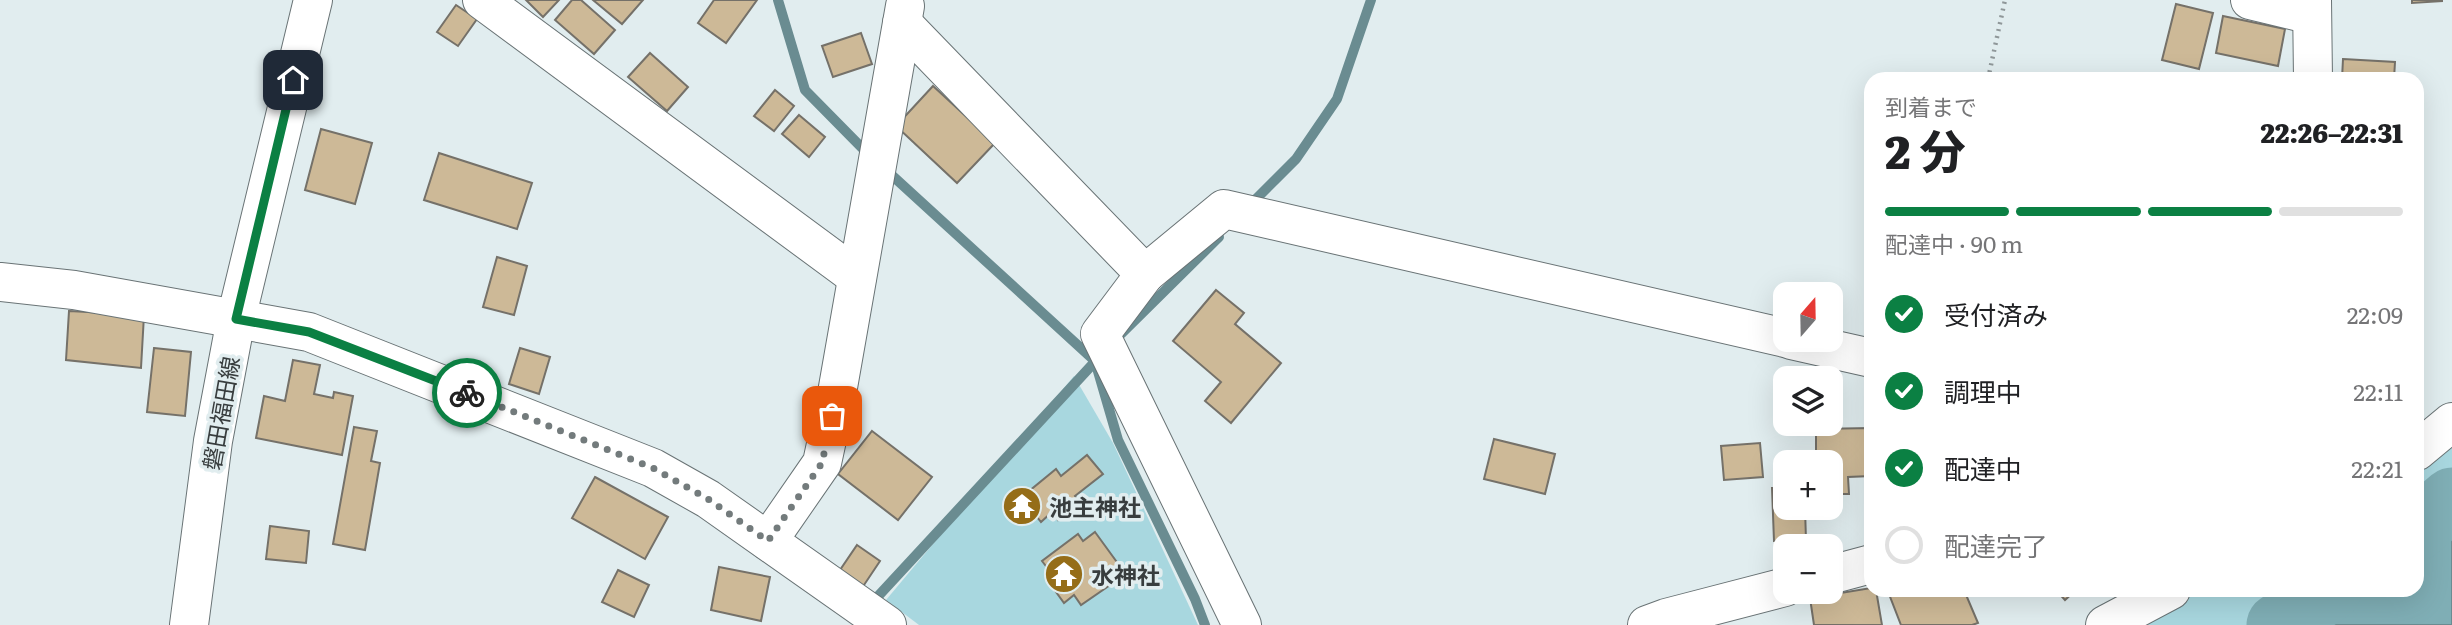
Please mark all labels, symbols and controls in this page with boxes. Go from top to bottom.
pin [263,50,323,110]
icon: home [274,61,312,99]
text: 到着まで [1885,89,1977,123]
text: 22:26–22:31 [2261,112,2403,151]
text: 2 分 [1885,115,1966,183]
text: 配達中 · 90 m [1885,226,2023,260]
north arrow [1773,282,1843,352]
map controls [1773,282,1843,604]
text: 受付済み [1944,294,2048,333]
icon: check [1885,295,1923,333]
text: 22:09 [2347,297,2403,331]
street label: 磐田福田線 [193,353,247,473]
courier [432,358,502,428]
button: layers [1773,366,1843,436]
text: 調理中 [1944,371,2022,410]
icon: check [1885,372,1923,410]
icon: bike [448,374,486,412]
text: 22:11 [2353,374,2403,408]
pin [802,386,862,446]
icon: bag [813,397,851,435]
text: 配達中 [1944,448,2022,487]
icon: check [1885,449,1923,487]
button: + [1773,450,1843,520]
text: 22:21 [2351,451,2403,485]
temple icon: 池主神社 [1001,485,1043,527]
place label: 池主神社 [1049,489,1141,523]
text: 配達完了 [1944,525,2048,564]
button: − [1773,534,1843,604]
temple icon: 水神社 [1043,553,1085,595]
place label: 水神社 [1091,557,1160,591]

